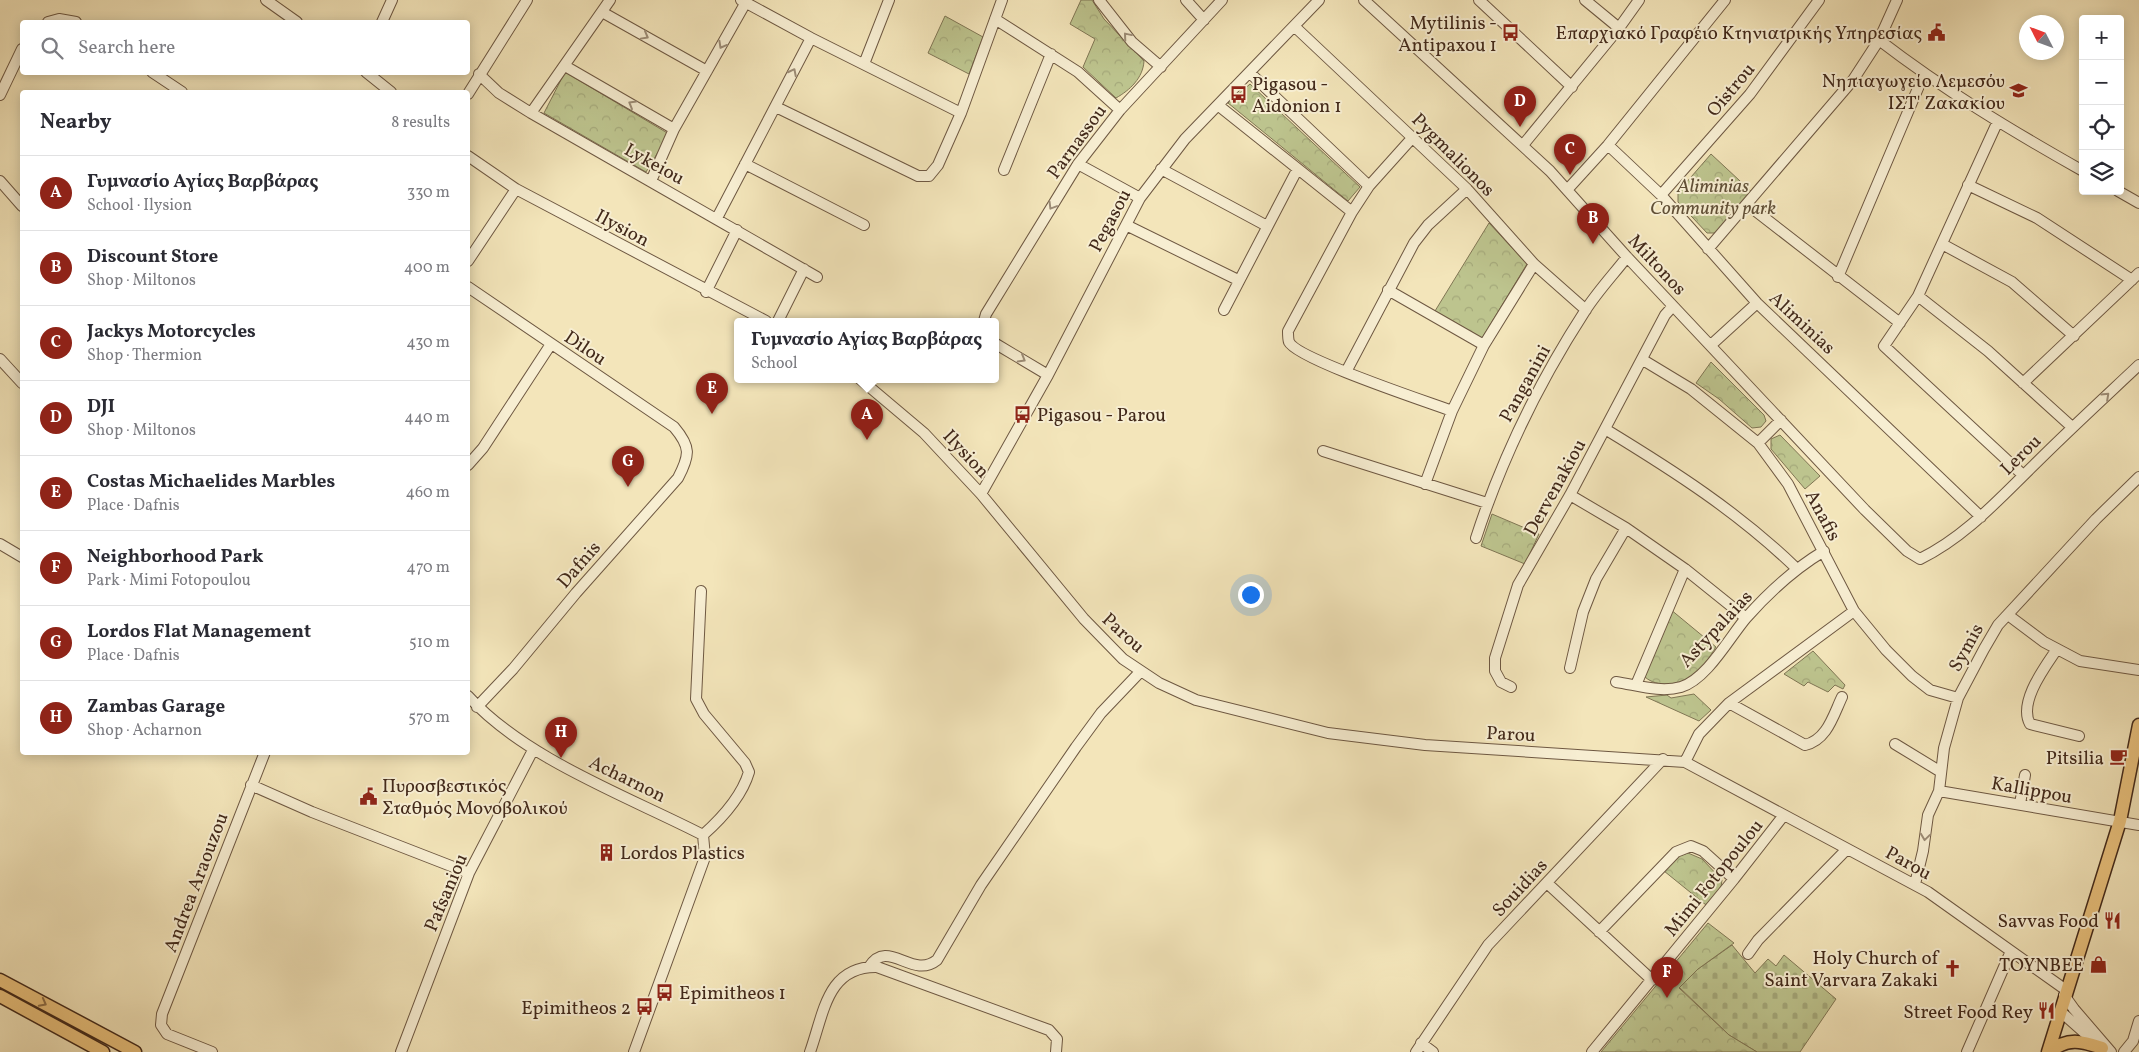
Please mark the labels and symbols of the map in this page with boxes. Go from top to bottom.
place label: Mytilinis - Antipaxou 1 [1398,11,1497,59]
north arrow [2019,15,2064,60]
place label: Επαρχιακό Γραφέιο Κτηνιατρικής Υπηρεσίας [1555,21,1922,47]
public building icon: Επαρχιακό Γραφέιο Κτηνιατρικής Υπηρεσίας [1926,22,1946,42]
bus stop icon: Mytilinis - Antipaxou 1 [1501,23,1521,43]
one-way arrow [639,30,648,40]
one-way arrow [1124,33,1133,42]
one-way arrow [718,39,728,48]
street label: Oistrou [1701,58,1762,123]
one-way arrow [787,69,797,78]
place label: Νηπιαγωγείο Λεμεσόυ ΙΣΤ' Ζακακίου [1822,69,2005,117]
place label: Pigasou - Aidonion 1 [1252,72,1342,120]
school or university icon: Νηπιαγωγείο Λεμεσόυ ΙΣΤ' Ζακακίου [2009,81,2029,101]
bus stop icon: Pigasou - Aidonion 1 [1228,84,1248,104]
pin: D [1504,86,1536,127]
street label: Parnassou [1042,100,1114,185]
one-way arrow [629,101,638,111]
street label: Pygmalionos [1405,108,1500,203]
pin: C [1554,134,1586,175]
street label: Lykeiou [619,138,689,192]
park label: Aliminias Community park [1650,174,1776,222]
street label: Pegasou [1083,185,1138,257]
one-way arrow [1049,200,1059,209]
pin: B [1577,203,1609,244]
street label: Ilysion [590,204,654,254]
street label: Miltonos [1621,229,1692,302]
street label: Aliminias [1763,286,1840,361]
street label: Dilou [558,325,611,372]
street label: Panganini [1494,340,1558,428]
one-way arrow [1016,353,1025,363]
pin: E [696,373,728,414]
one-way arrow [2100,393,2109,402]
pin: A [851,399,883,440]
place label: Pigasou - Parou [1037,403,1166,429]
bus stop icon: Pigasou - Parou [1013,404,1033,424]
street label: Ilysion [936,424,995,484]
street label: Lerou [1995,429,2048,482]
street label: Dervenakiou [1518,435,1593,541]
pin: G [612,446,644,487]
street label: Anafis [1798,486,1846,546]
street label: Dafnis [552,536,607,595]
your location [1238,582,1264,608]
street label: Astypalaias [1674,585,1759,674]
street label: Parou [1096,607,1150,660]
street label: Symis [1943,619,1991,677]
pin: H [545,717,577,758]
street label: Parou [1486,721,1536,749]
place label: Pitsilia [2046,746,2104,772]
cafe icon: Pitsilia [2108,747,2128,767]
street label: Acharnon [584,750,670,810]
street label: Kallippou [1989,771,2074,811]
place label: Πυροσβεστικός Σταθμός Μονοβολικού [382,774,568,822]
public building icon: Πυροσβεστικός Σταθμός Μονοβολικού [358,786,378,806]
street label: Andrea Araouzou [158,809,235,956]
street label: Mimi Fotopoulou [1659,814,1770,943]
one-way arrow [1920,833,1931,841]
street label: Parou [1880,840,1936,887]
place label: Lordos Plastics [620,841,745,867]
building icon: Lordos Plastics [596,842,616,862]
street label: Pafsaniou [419,850,475,936]
street label: Souidias [1487,854,1554,923]
place label: Savvas Food [1998,909,2099,935]
restaurant icon: Savvas Food [2103,910,2123,930]
place label: Holy Church of Saint Varvara Zakaki [1764,946,1939,994]
place label: TOYNBEE [1999,953,2084,979]
shop icon: TOYNBEE [2088,954,2108,974]
pin: F [1651,957,1683,998]
church icon: Holy Church of Saint Varvara Zakaki [1942,958,1962,978]
place label: Epimitheos 1 [679,981,786,1007]
bus stop icon: Epimitheos 1 [655,982,675,1002]
place label: Epimitheos 2 [521,996,631,1022]
one-way arrow [38,997,47,1007]
bus stop icon: Epimitheos 2 [635,997,655,1017]
place label: Street Food Rey [1903,1000,2033,1026]
restaurant icon: Street Food Rey [2037,1001,2057,1021]

